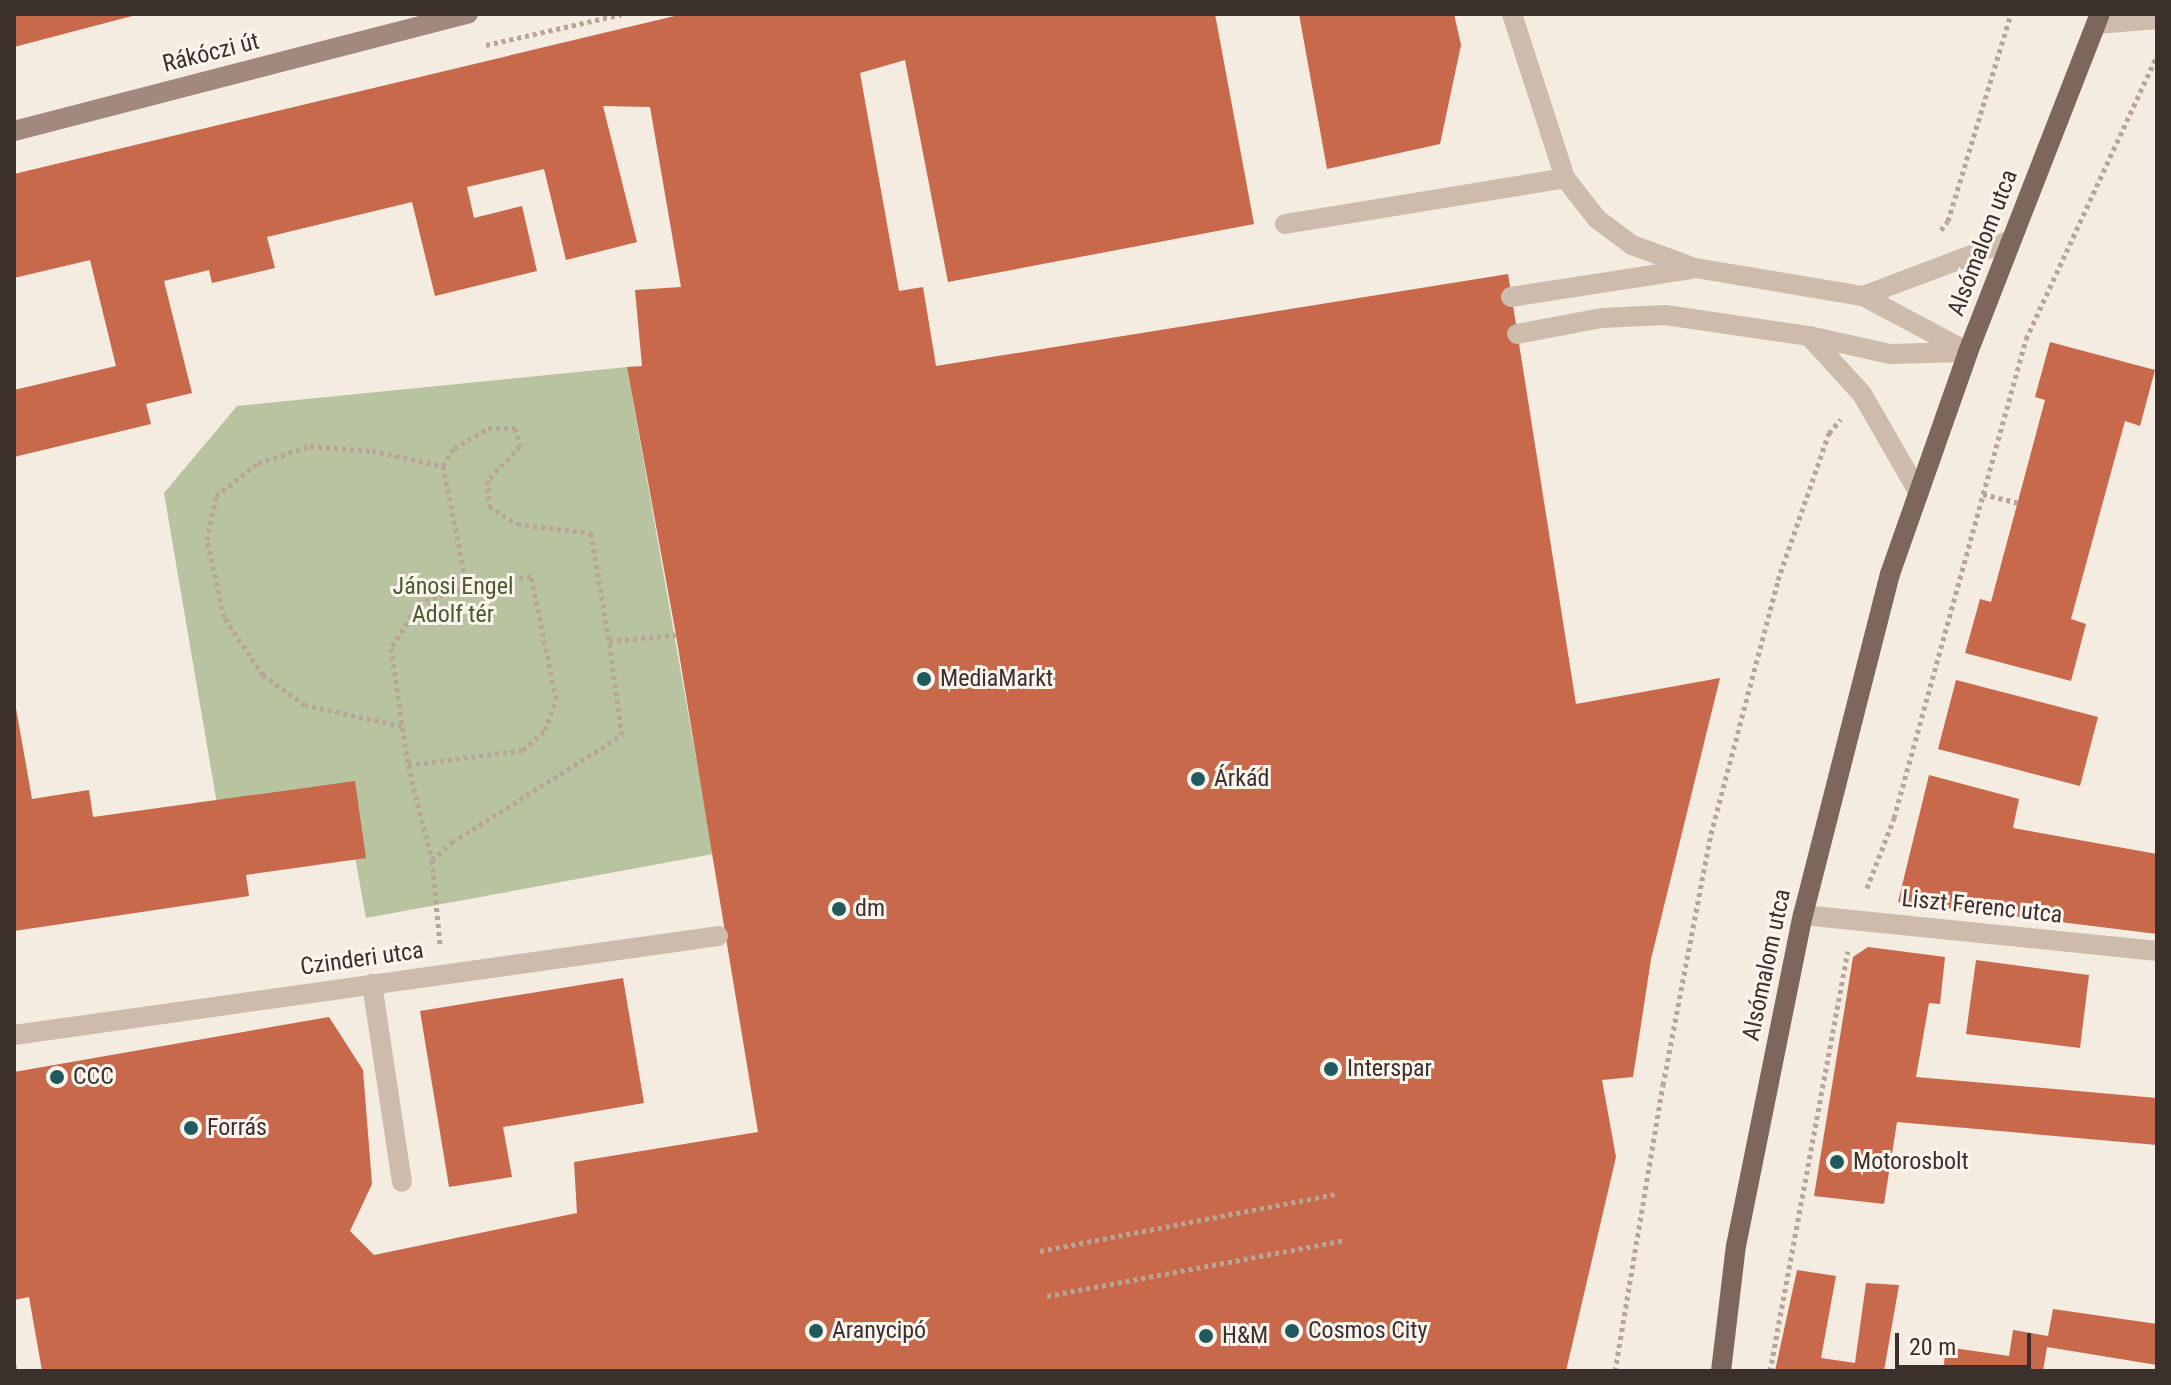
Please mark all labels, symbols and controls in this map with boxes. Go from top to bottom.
street label: Rákóczi út [160,27,262,79]
street label: Alsómalom utca [1942,166,2024,320]
park label: Jánosi Engel Adolf tér [393,573,513,629]
place label: MediaMarkt [940,665,1053,693]
marker: MediaMarkt [915,670,933,688]
place label: Árkád [1214,765,1269,793]
marker: Árkád [1189,770,1207,788]
street label: Liszt Ferenc utca [1900,884,2064,930]
street label: Alsómalom utca [1737,887,1797,1043]
place label: dm [855,895,885,923]
marker: dm [830,900,848,918]
street label: Czinderi utca [299,936,425,982]
place label: Interspar [1347,1055,1432,1083]
marker: Interspar [1322,1060,1340,1078]
place label: CCC [73,1063,114,1091]
marker: CCC [48,1068,66,1086]
place label: Forrás [207,1114,267,1142]
marker: Forrás [182,1119,200,1137]
place label: Motorosbolt [1853,1148,1969,1176]
marker: Motorosbolt [1828,1153,1846,1171]
place label: Aranycipó [832,1317,926,1345]
place label: Cosmos City [1308,1317,1427,1345]
scale bar [1899,1317,2035,1367]
marker: Aranycipó [807,1322,825,1340]
place label: H&M [1222,1322,1268,1350]
marker: Cosmos City [1283,1322,1301,1340]
marker: H&M [1197,1327,1215,1345]
text: 20 m [1909,1333,1956,1361]

